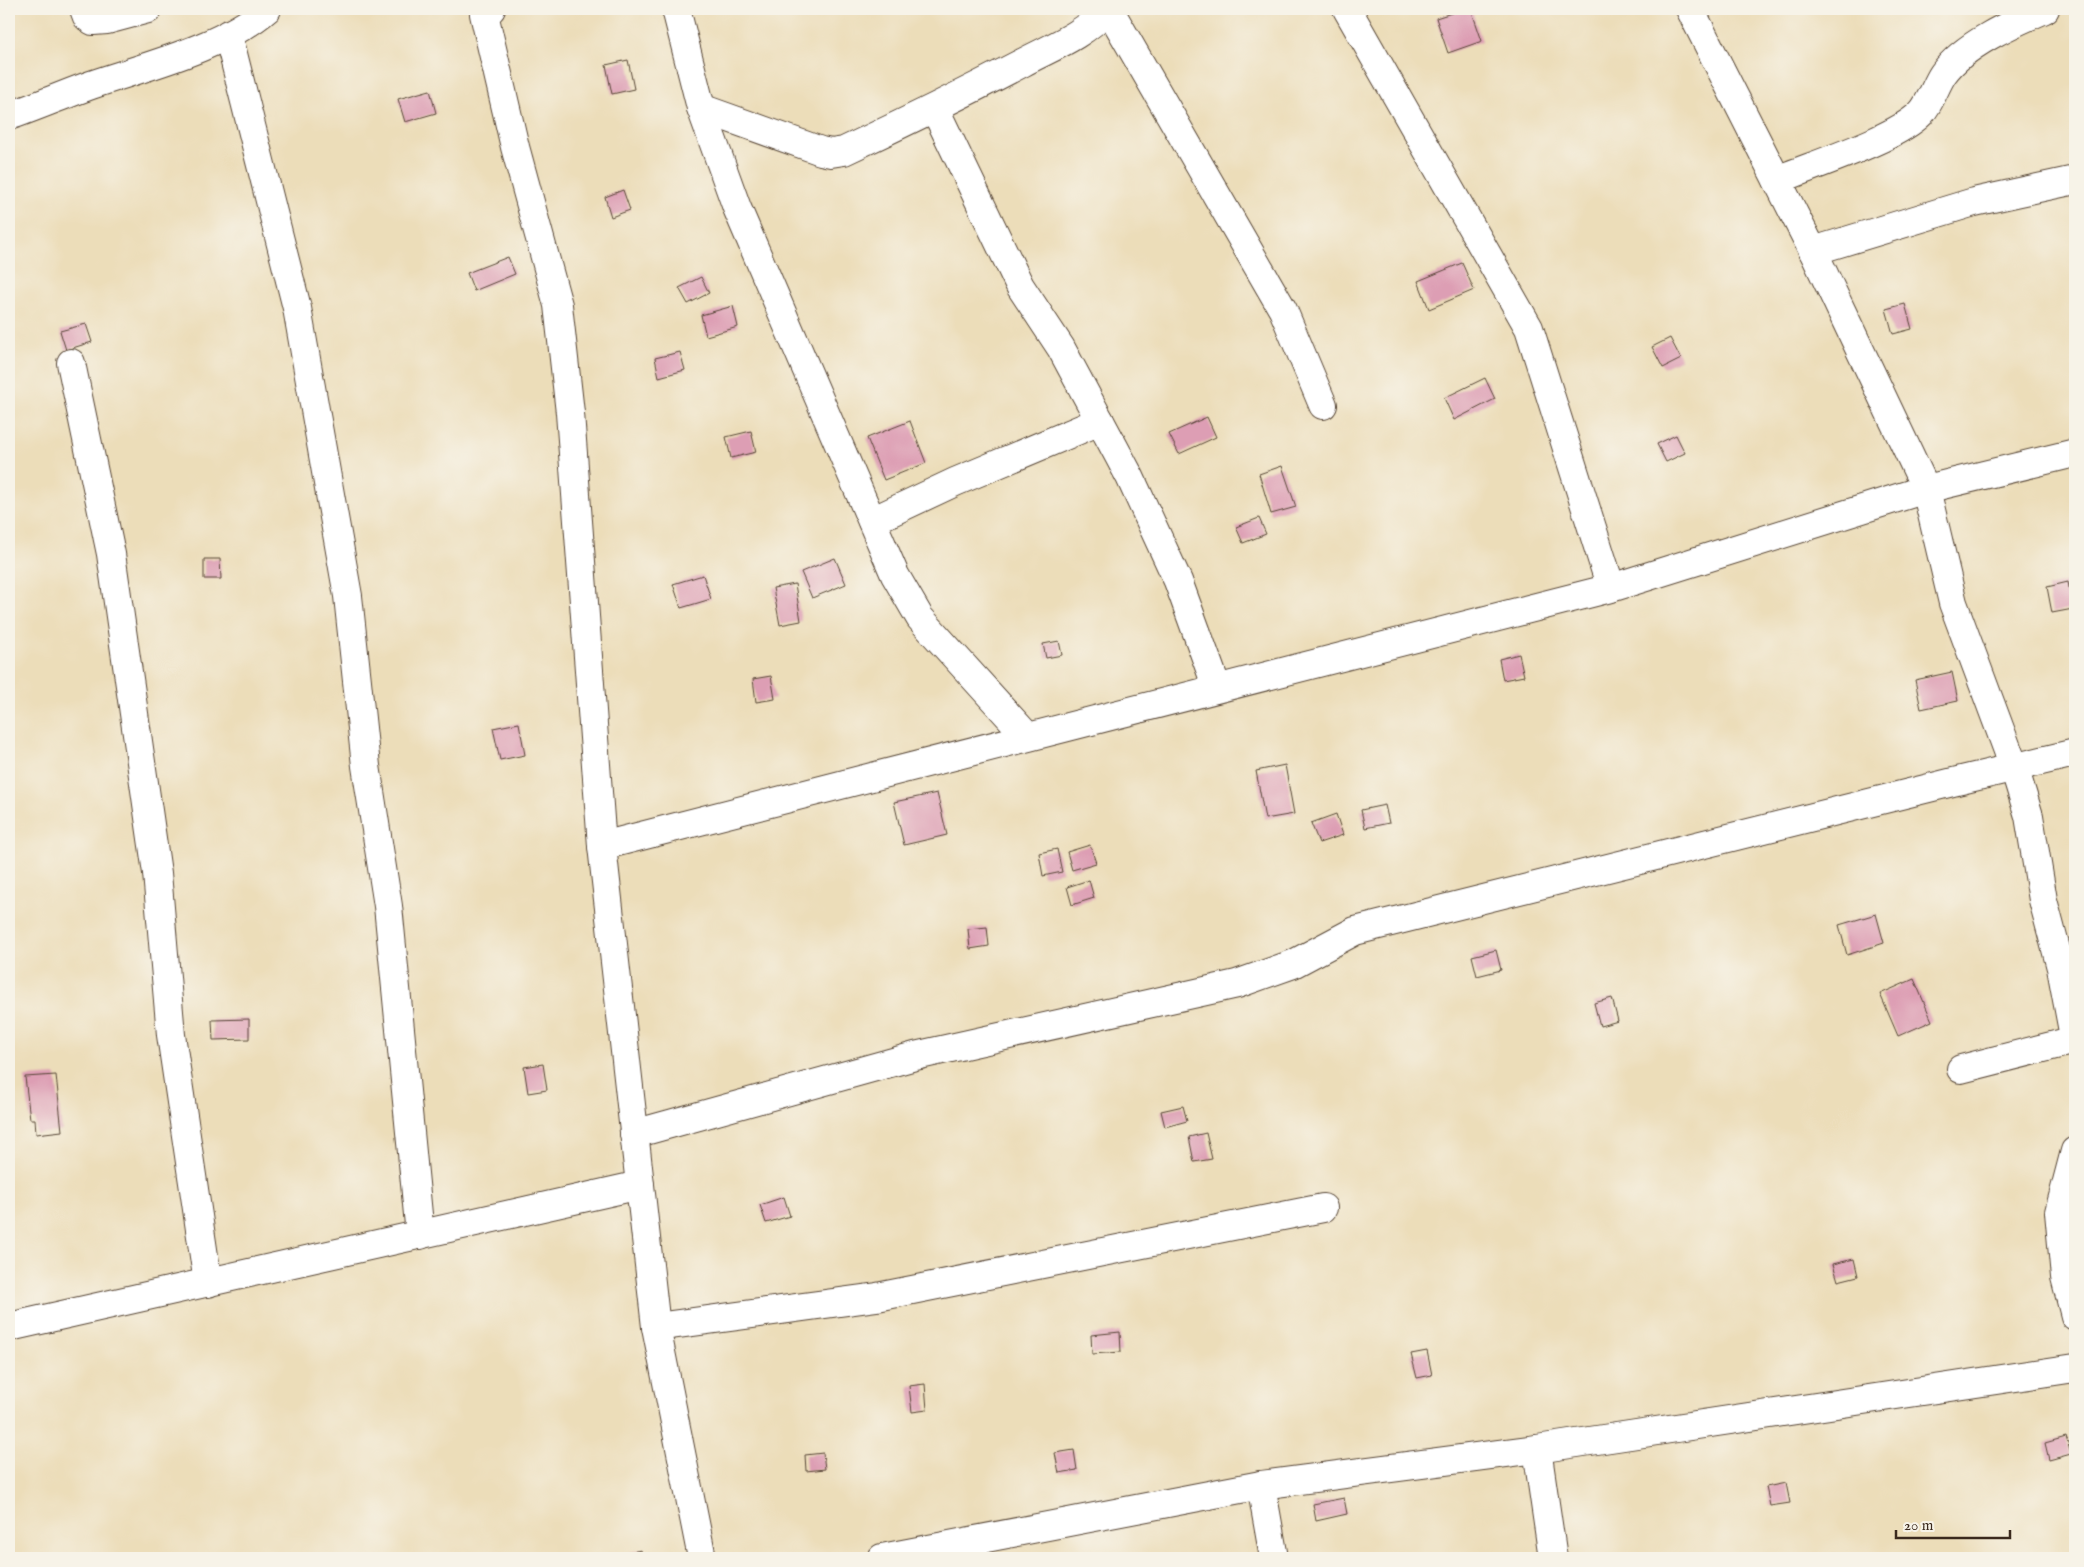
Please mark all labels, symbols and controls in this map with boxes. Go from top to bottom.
scale bar [1896,1507,2010,1539]
text: 20 m [1904,1516,1934,1535]

